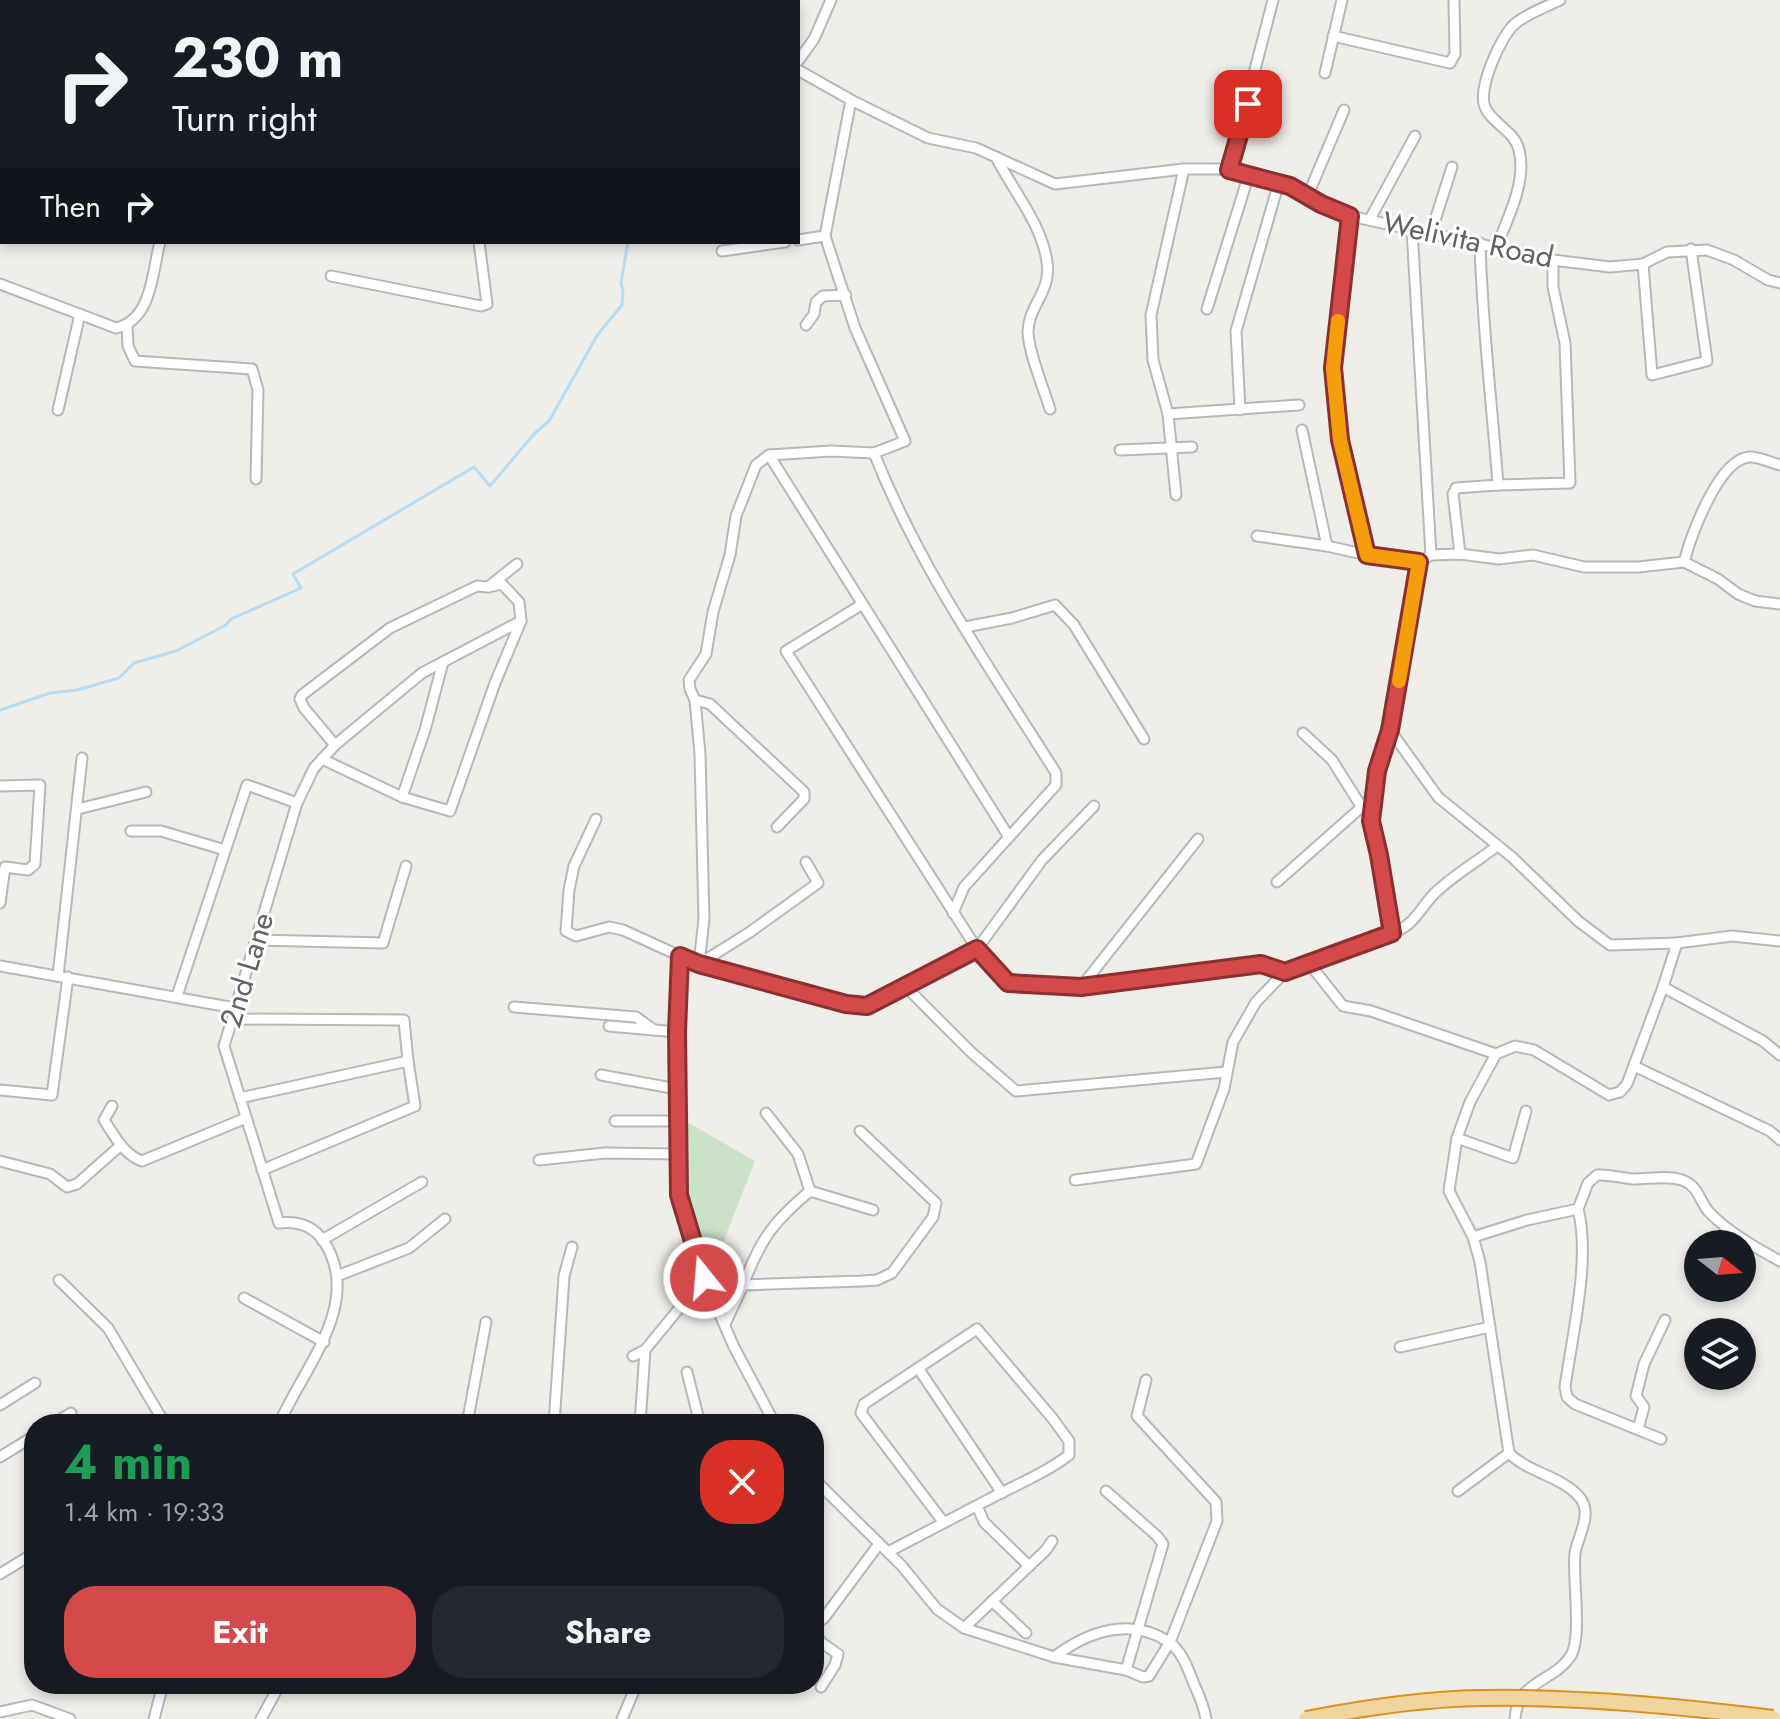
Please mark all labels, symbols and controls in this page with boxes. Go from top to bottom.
text: 230 m [172,17,343,98]
icon: right [40,32,144,136]
pin [1214,70,1282,138]
icon: arrive [1226,82,1270,126]
text: Turn right [172,92,317,144]
icon: right [117,184,161,228]
text: Then [40,185,101,228]
street label: Welivita Road [1379,200,1558,279]
street label: 2nd Lane [209,907,284,1033]
north arrow [1684,1230,1756,1302]
map controls [1684,1230,1756,1390]
position arrow [662,1236,746,1320]
button: layers [1684,1318,1756,1390]
text: 4 min [64,1428,192,1497]
button: close [700,1440,784,1524]
text: 1.4 km · 19:33 [64,1493,224,1531]
button: Exit [64,1586,416,1678]
button: Share [432,1586,784,1678]

